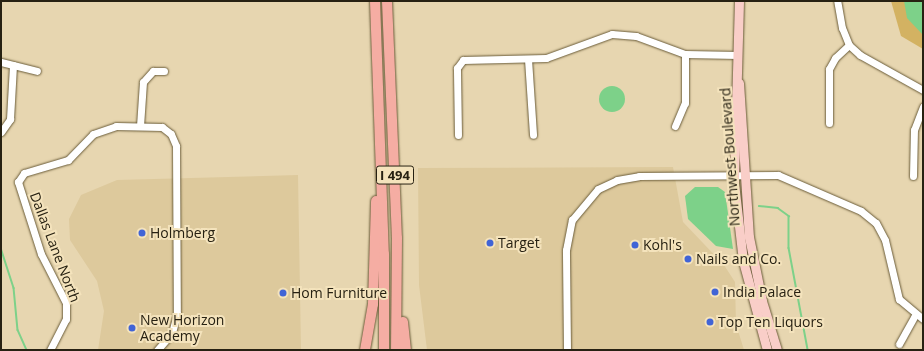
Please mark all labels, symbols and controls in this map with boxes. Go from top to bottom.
street label: Northwest Boulevard [717,87,743,227]
road number: I 494 [376,164,414,186]
street label: Dallas Lane North [26,190,84,304]
place label: Holmberg [150,225,215,241]
marker: Holmberg [137,228,147,238]
place label: Target [498,235,540,251]
place label: Kohl's [643,237,682,253]
marker: Target [485,238,495,248]
marker: Kohl's [630,240,640,250]
place label: Nails and Co. [696,251,781,267]
marker: Nails and Co. [683,254,693,264]
place label: India Palace [723,284,801,300]
place label: Hom Furniture [291,285,387,301]
marker: India Palace [710,287,720,297]
marker: Hom Furniture [278,288,288,298]
place label: New Horizon Academy [140,312,224,344]
place label: Top Ten Liquors [718,314,823,330]
marker: Top Ten Liquors [705,317,715,327]
marker: New Horizon Academy [127,323,137,333]

